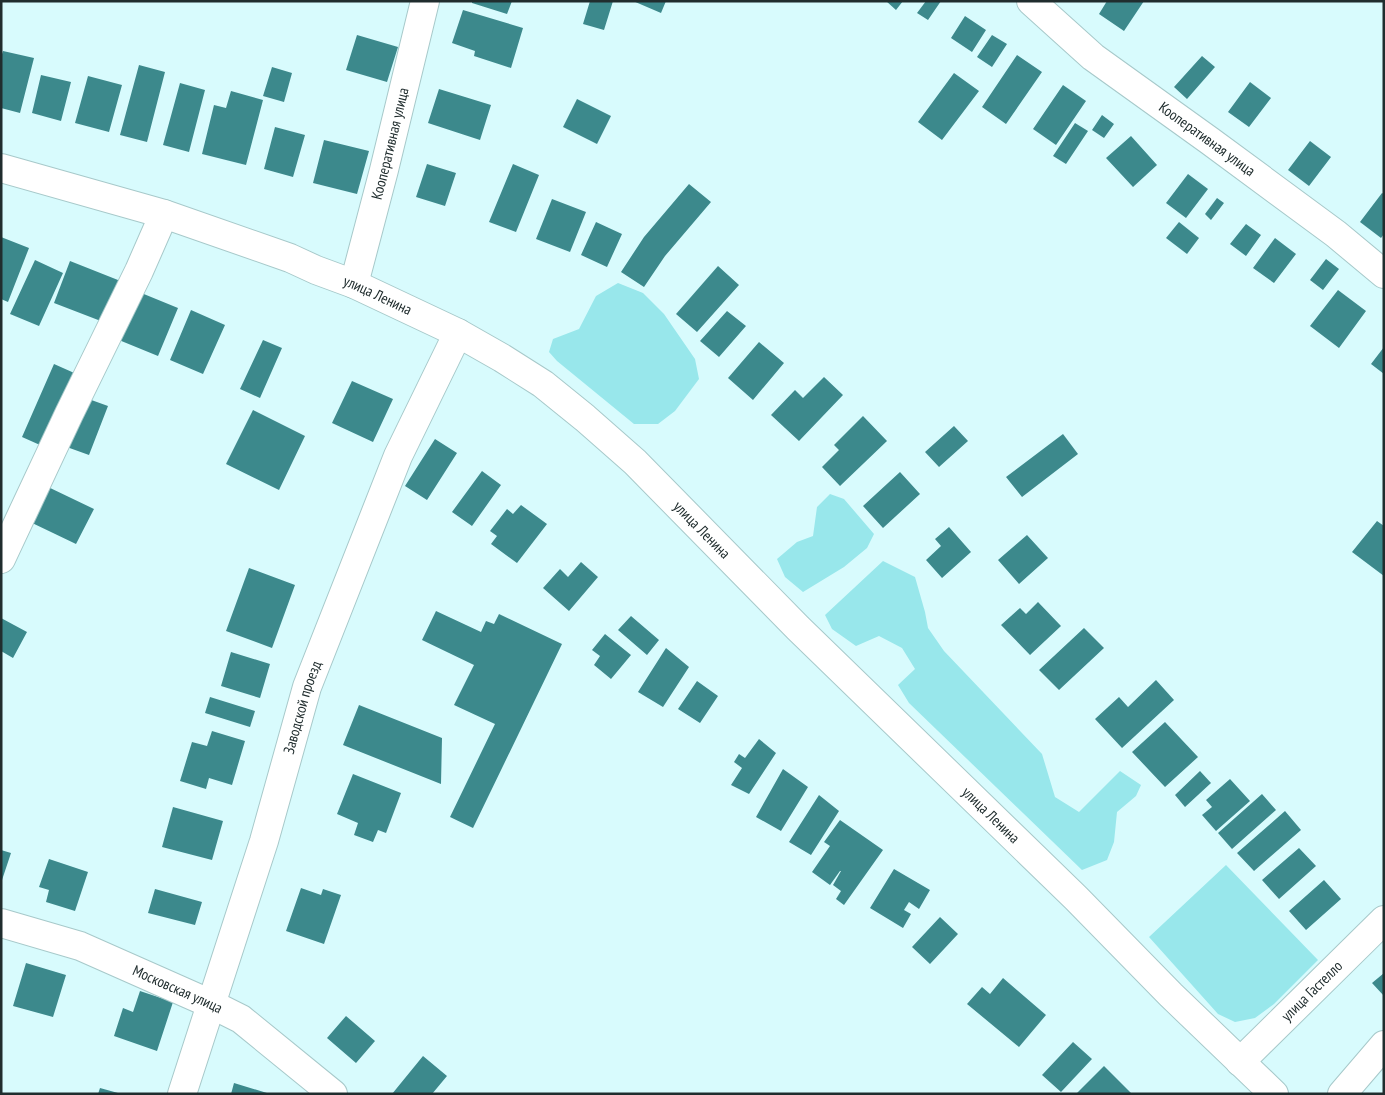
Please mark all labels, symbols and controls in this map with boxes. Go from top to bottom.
street label: Кооперативная улица [367,86,413,201]
street label: Кооперативная улица [1155,97,1259,180]
street label: улица Ленина [341,271,415,319]
street label: улица Ленина [670,497,735,562]
street label: Заводской проезд [279,657,326,756]
street label: улица Ленина [958,782,1024,847]
street label: улица Гастелло [1277,956,1346,1025]
street label: Московская улица [130,961,226,1017]

